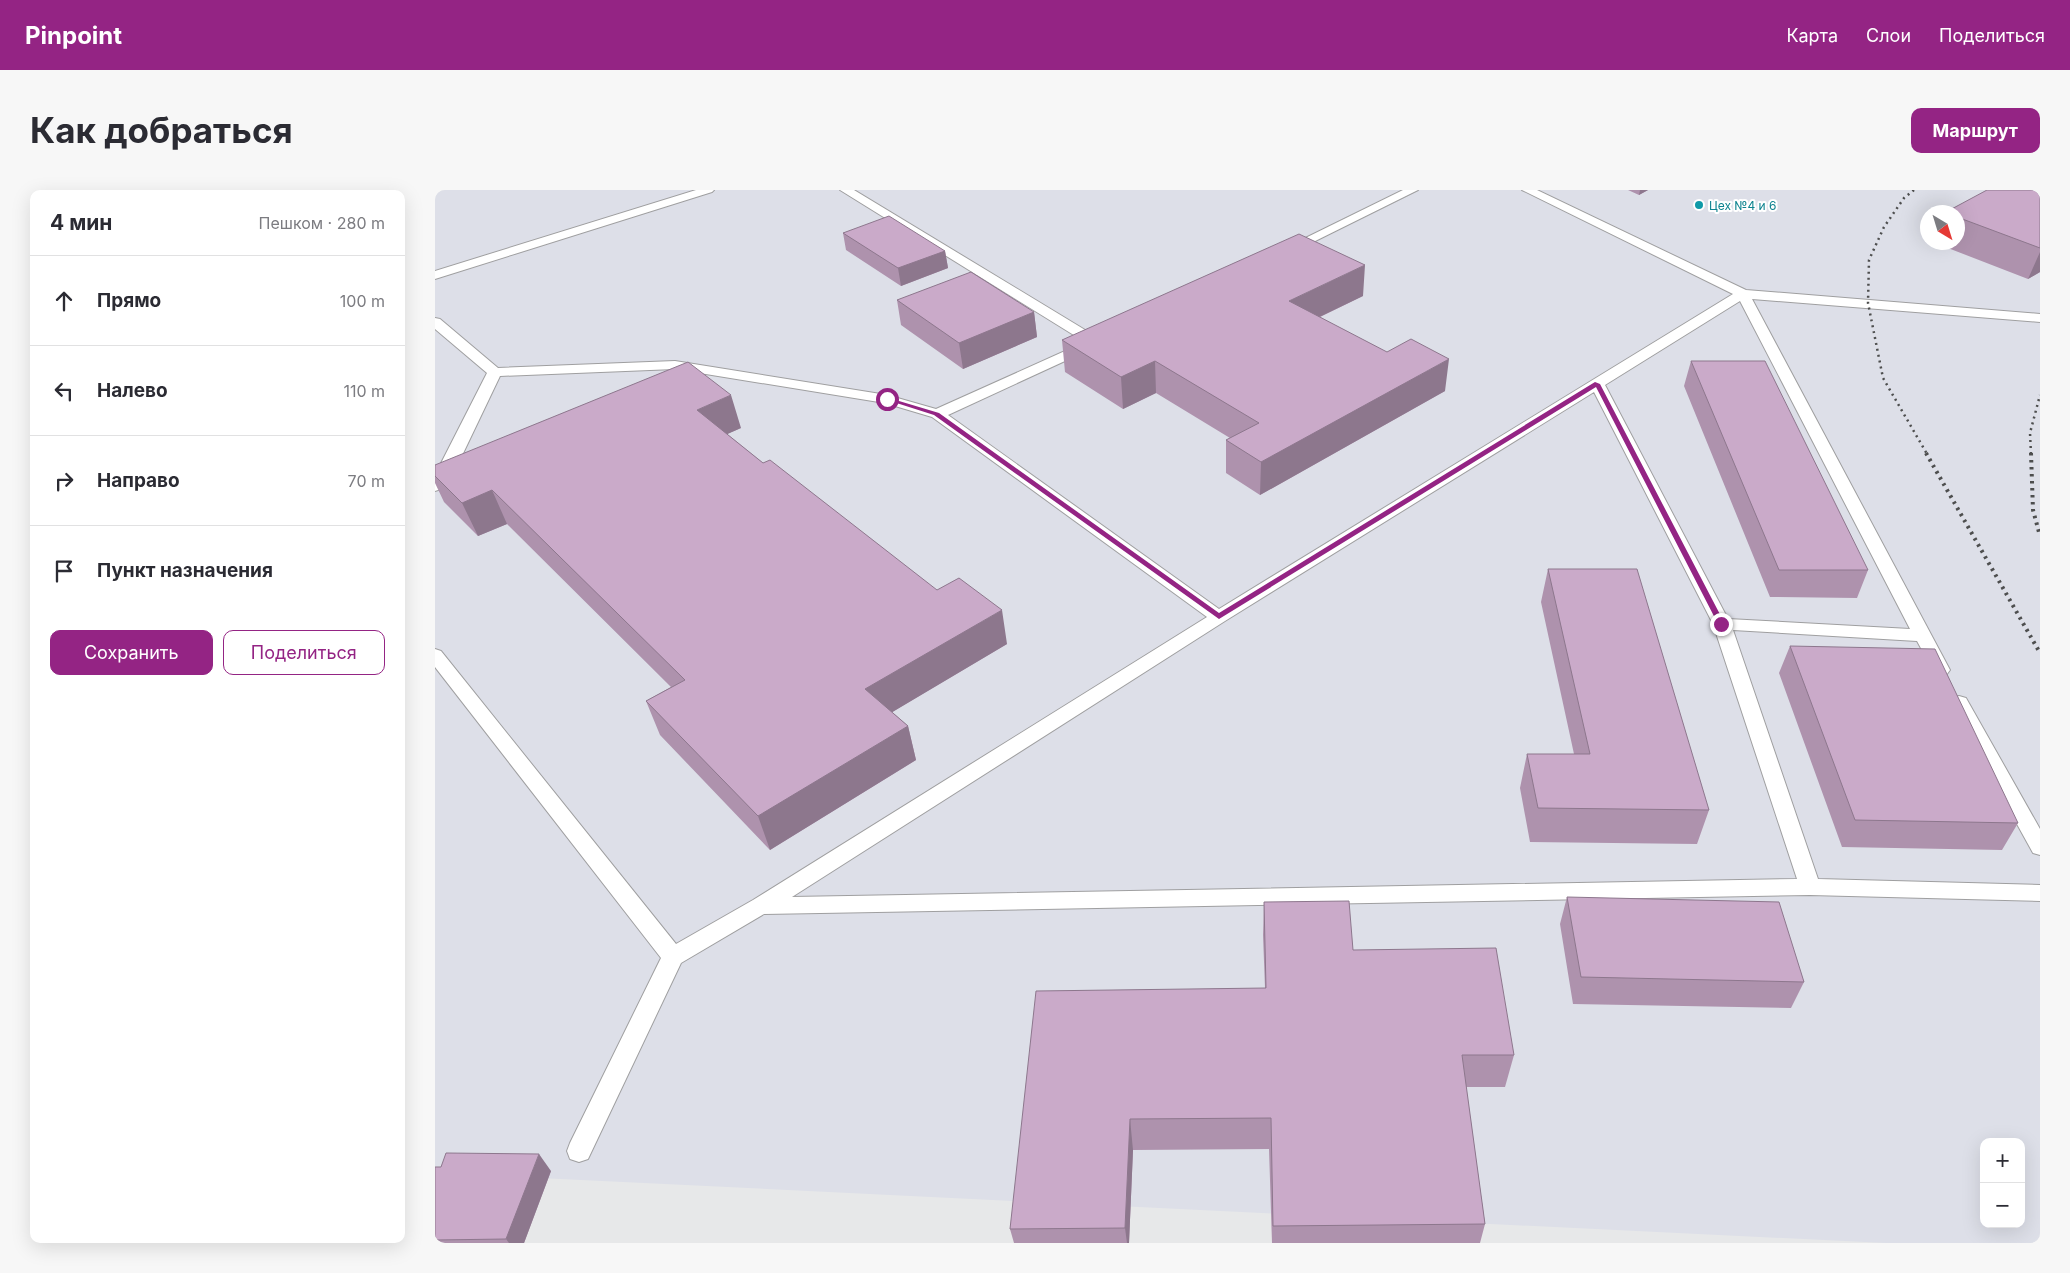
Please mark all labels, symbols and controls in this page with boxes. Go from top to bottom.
text: Pinpoint [25,21,122,50]
text: Карта [1786,25,1838,46]
text: Слои [1866,25,1911,46]
text: Поделиться [1939,25,2045,46]
button: Маршрут [1911,108,2040,153]
text: Как добраться [30,109,293,151]
place label: Цех №4 и 6 [1709,198,1776,213]
marker: Цех №4 и 6 [1693,199,1705,211]
north arrow [1920,205,1965,250]
text: 4 мин [50,210,112,235]
text: Пешком · 280 m [259,213,385,233]
icon: ahead [50,287,78,315]
text: Прямо [97,289,161,312]
text: 100 m [340,291,385,311]
icon: left [50,377,78,405]
text: Налево [97,379,168,402]
text: 110 m [343,381,385,401]
route start [876,388,899,411]
icon: right [50,467,78,495]
text: Направо [97,469,180,492]
text: 70 m [348,471,385,491]
icon: arrive [50,557,78,585]
text: Пункт назначения [97,559,273,582]
route end [1710,613,1733,636]
button: Сохранить [50,630,213,675]
button: Поделиться [223,630,385,675]
map controls [1980,1138,2025,1228]
button: + [1980,1138,2025,1183]
button: − [1980,1183,2025,1228]

